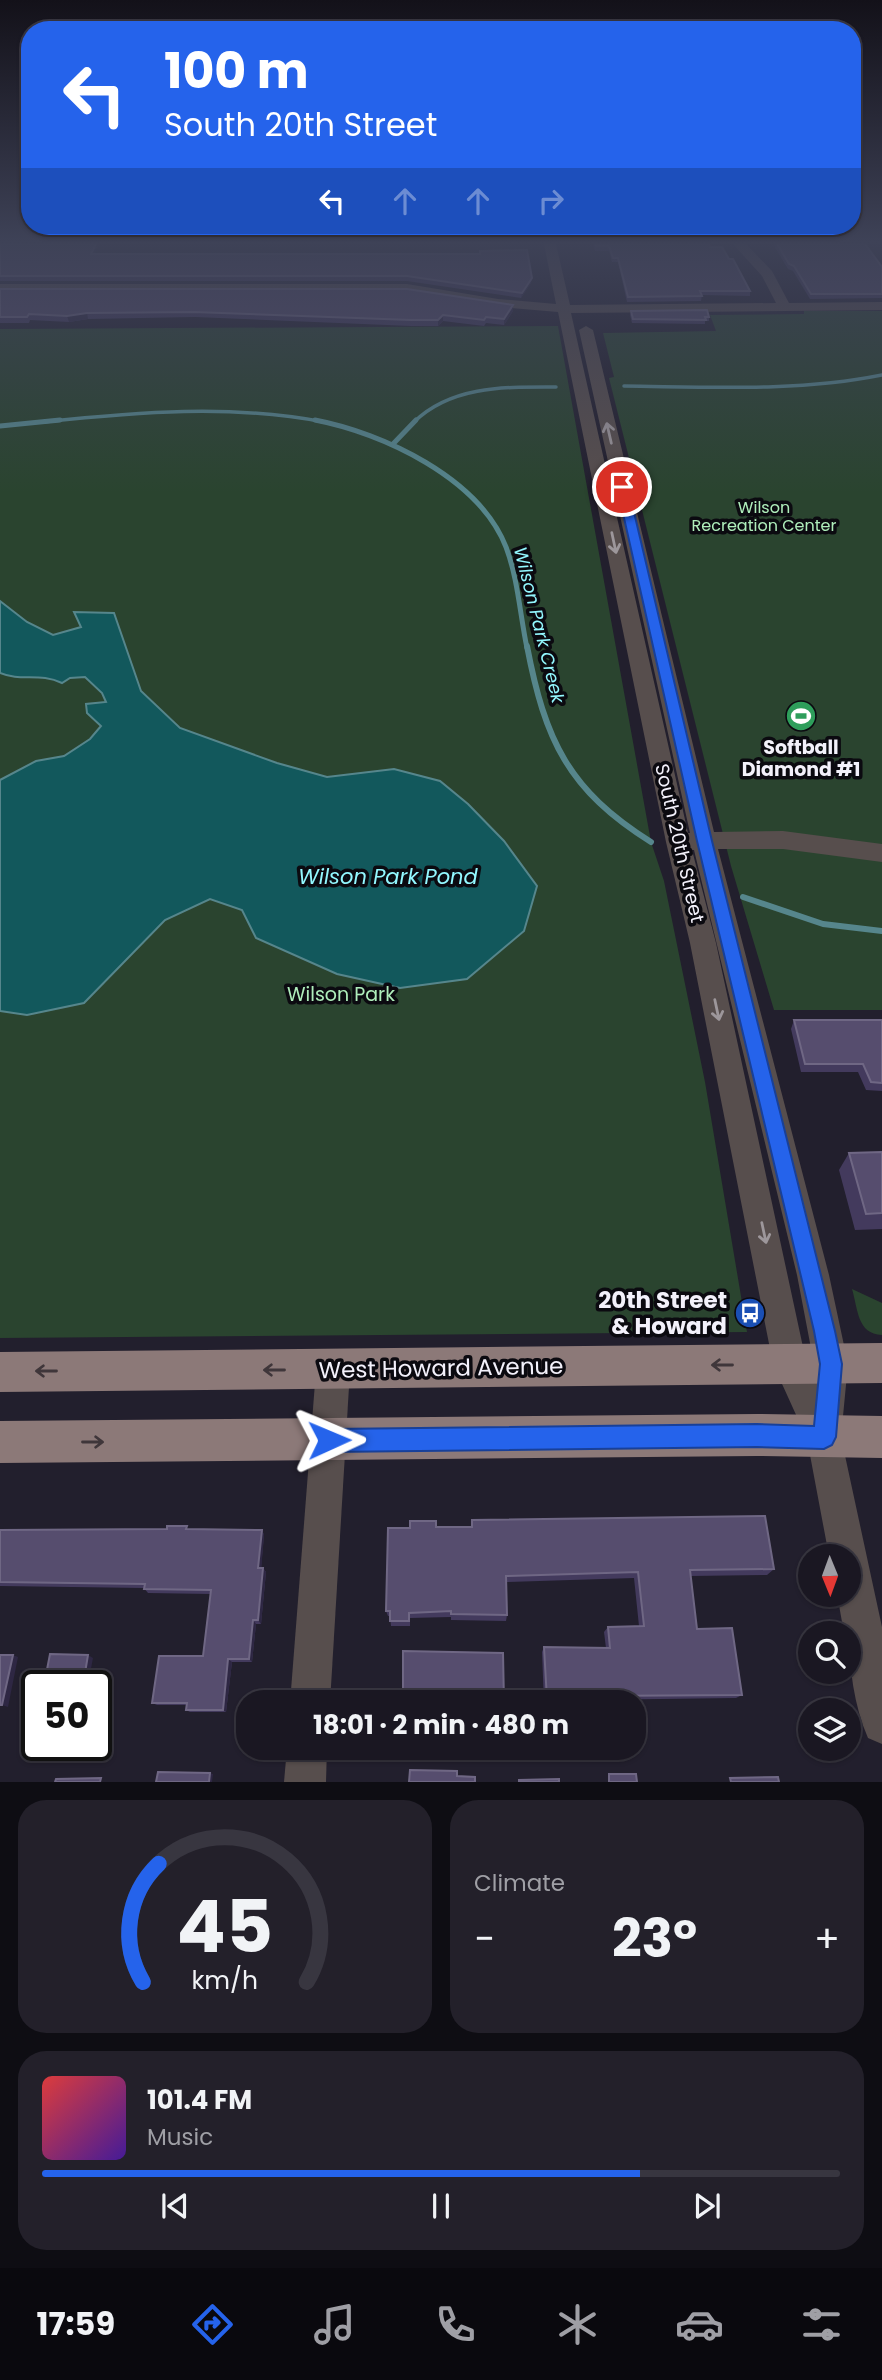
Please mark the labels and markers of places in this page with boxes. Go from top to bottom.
pin [592,457,652,517]
sports icon: Softball Diamond #1 [784,699,818,733]
place label: Softball Diamond #1 [742,734,860,783]
place label: 20th Street & Howard [598,1284,727,1342]
bus stop icon: 20th Street & Howard [733,1296,767,1330]

